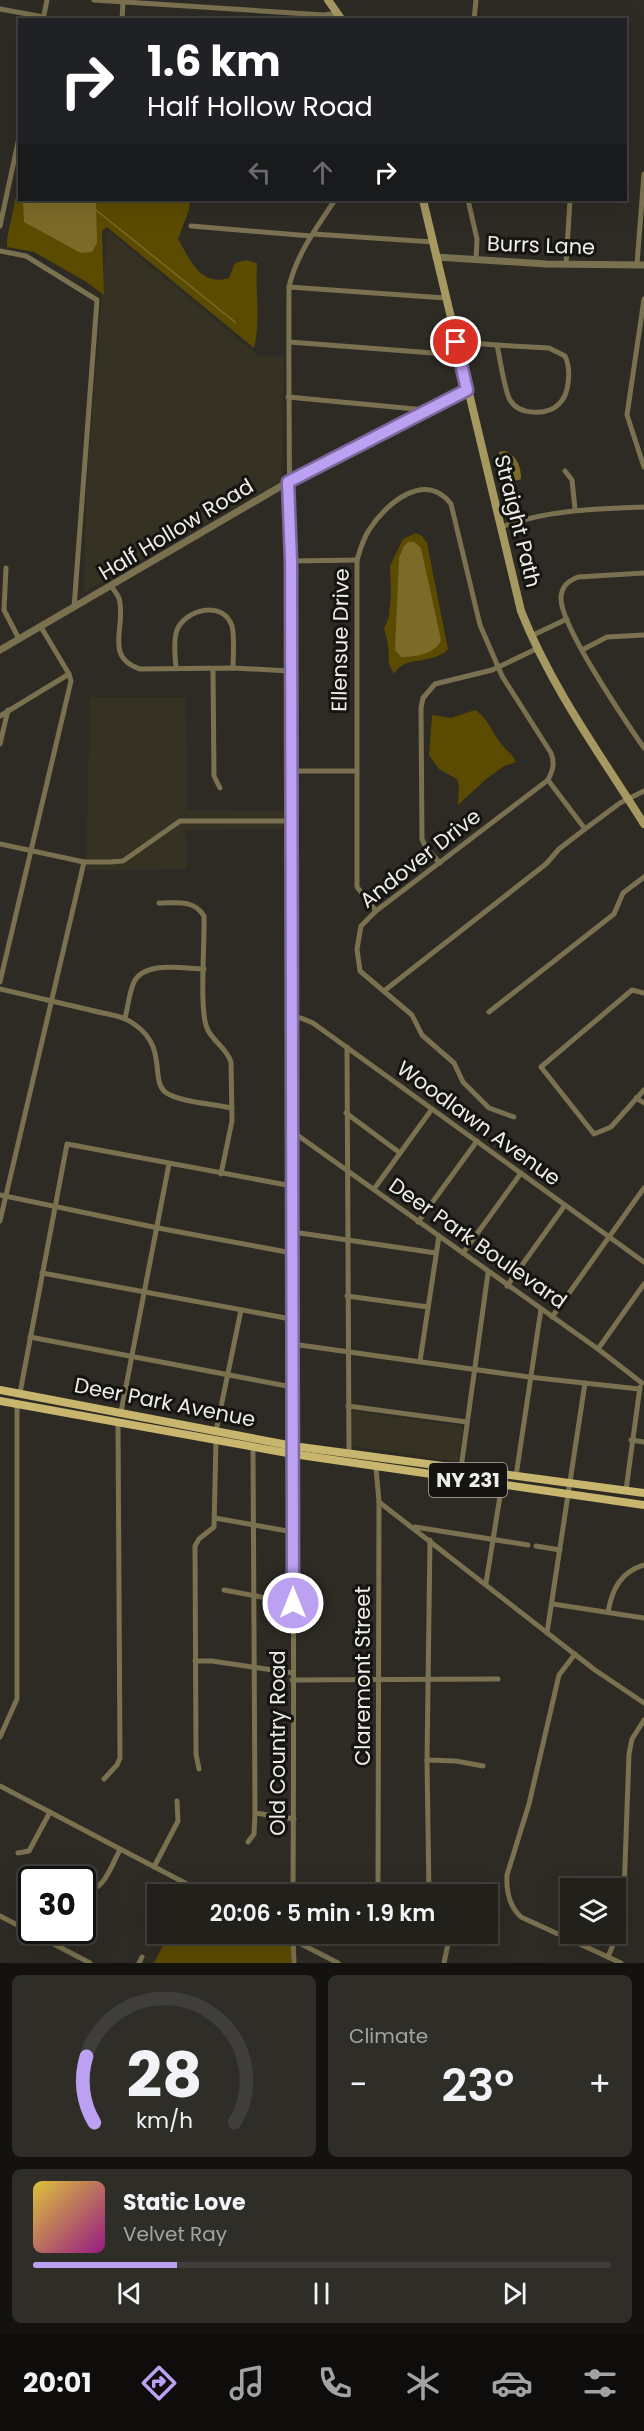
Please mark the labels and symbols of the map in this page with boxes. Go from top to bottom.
street label: Burrs Lane [486,229,596,261]
pin [430,316,481,367]
street label: Straight Path [488,452,548,590]
street label: Half Hollow Road [93,471,259,587]
street label: Ellensue Drive [324,568,356,712]
street label: Andover Drive [353,802,487,914]
street label: Woodlawn Avenue [391,1054,567,1192]
street label: Deer Park Boulevard [383,1171,573,1315]
street label: Deer Park Avenue [72,1370,258,1434]
road number: NY 231 [429,1463,507,1497]
position arrow [261,1571,325,1635]
street label: Claremont Street [348,1586,377,1766]
street label: Old Country Road [263,1650,292,1836]
speed limit sign: 30 [18,1866,96,1944]

